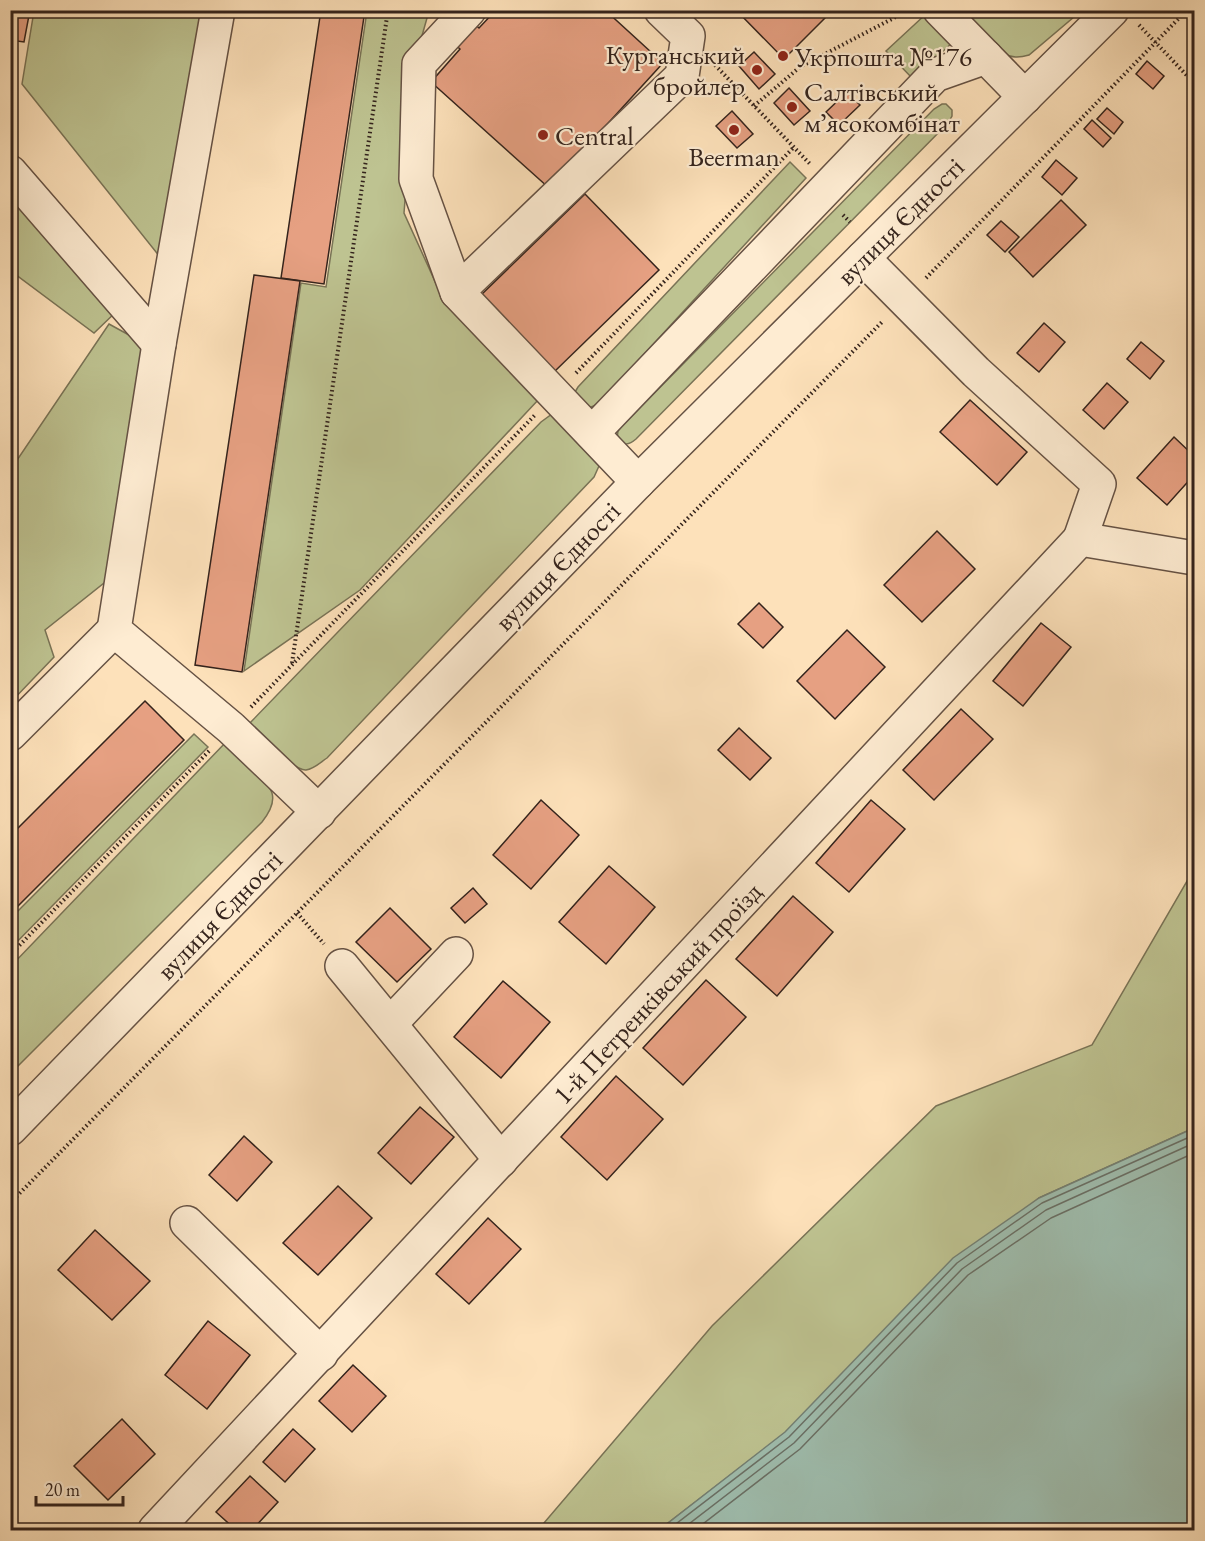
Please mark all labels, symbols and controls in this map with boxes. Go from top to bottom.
place label: Курганський бройлер [605,37,745,103]
place label: Укрпошта №176 [794,39,972,74]
marker: Укрпошта №176 [776,49,790,63]
marker: Курганський бройлер [750,63,764,77]
place label: Салтівський мʼясокомбінат [804,74,960,140]
marker: Салтівський мʼясокомбінат [785,100,799,114]
place label: Central [555,118,634,153]
marker: Beerman [727,123,741,137]
marker: Central [536,128,550,142]
place label: Beerman [688,139,780,174]
street label: вулиця Єдності [829,149,972,292]
street label: вулиця Єдності [486,494,628,638]
street label: вулиця Єдності [148,843,290,987]
street label: 1-й Петренківський проїзд [545,875,769,1111]
scale bar [36,1469,123,1507]
text: 20 m [45,1478,80,1501]

